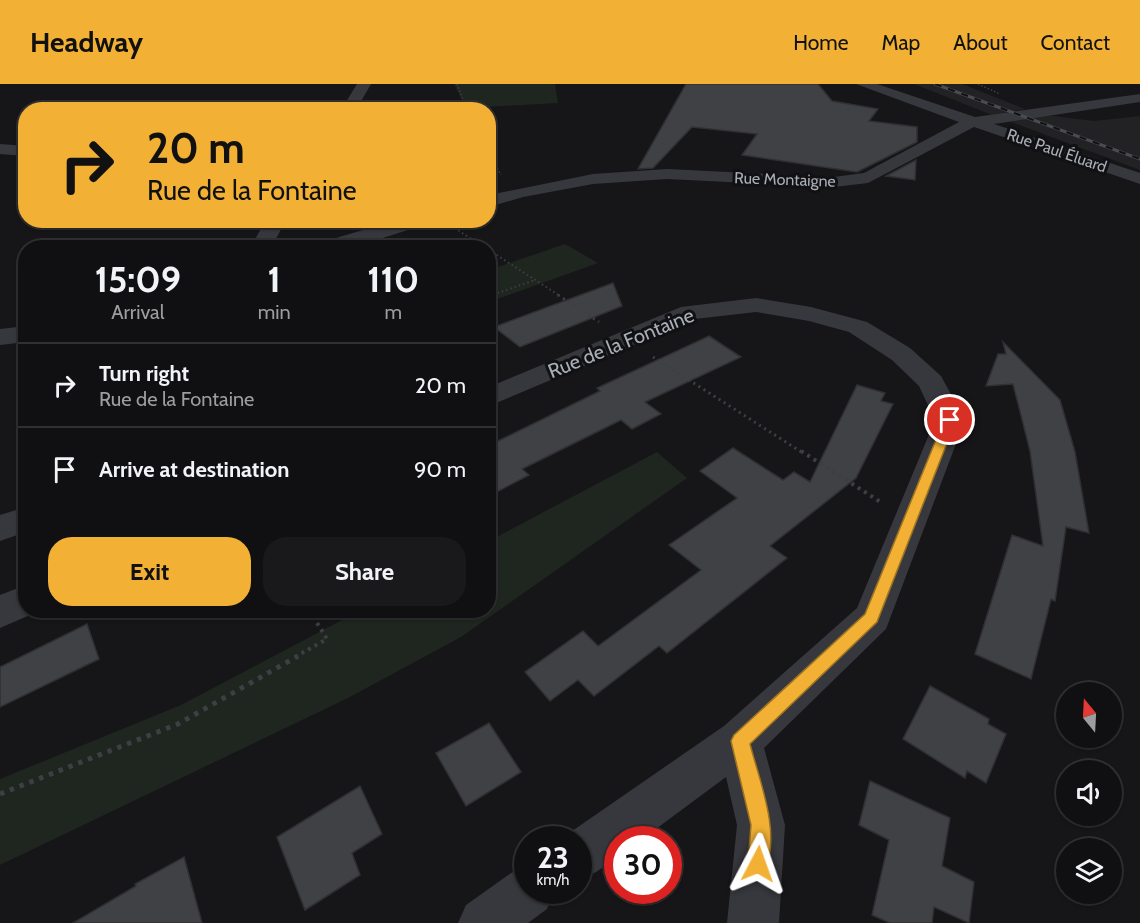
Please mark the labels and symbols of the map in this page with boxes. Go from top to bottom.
street label: Rue Paul Éluard [1004,124,1109,176]
street label: Rue Montaigne [734,168,836,191]
street label: Rue de la Fontaine [545,303,697,383]
pin [924,394,975,445]
north arrow [1056,682,1122,748]
speed limit sign: 30 [604,826,682,904]
position arrow [726,832,790,896]

